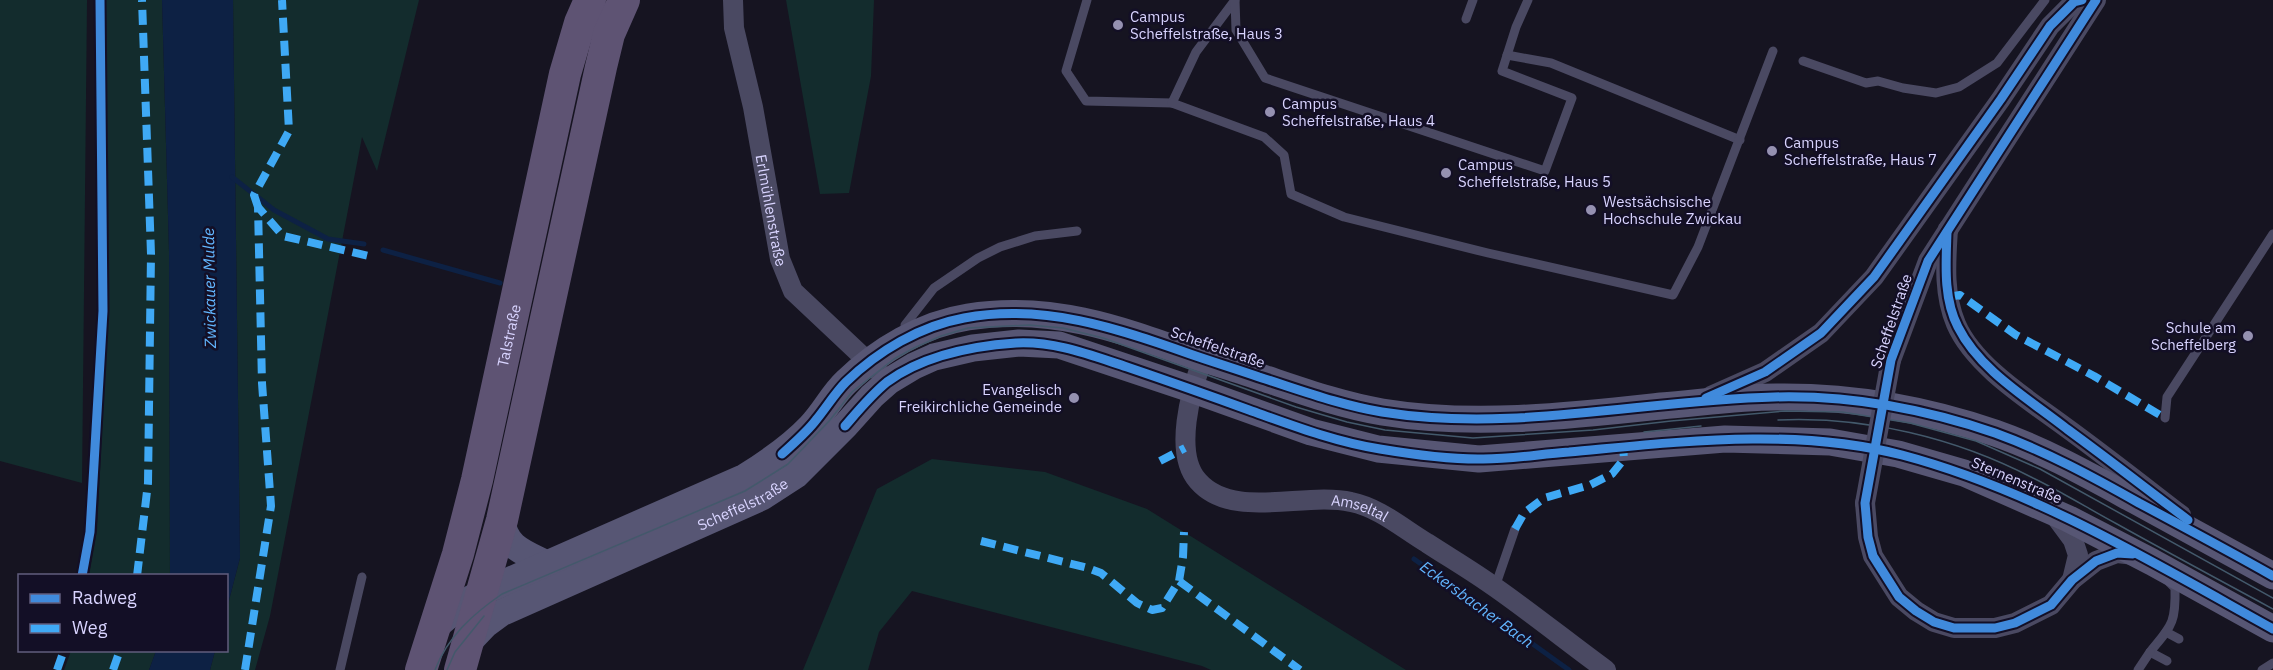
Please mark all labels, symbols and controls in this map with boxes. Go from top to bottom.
place label: Campus Scheffelstraße, Haus 3 [1130,7,1283,43]
marker: Campus Scheffelstraße, Haus 3 [1111,18,1125,32]
place label: Campus Scheffelstraße, Haus 4 [1282,94,1435,130]
marker: Campus Scheffelstraße, Haus 4 [1263,105,1277,119]
place label: Campus Scheffelstraße, Haus 7 [1784,133,1937,169]
marker: Campus Scheffelstraße, Haus 7 [1765,144,1779,158]
street label: Erlmühlenstraße [752,153,791,269]
place label: Campus Scheffelstraße, Haus 5 [1458,155,1611,191]
marker: Campus Scheffelstraße, Haus 5 [1439,166,1453,180]
place label: Westsächsische Hochschule Zwickau [1603,192,1742,228]
marker: Westsächsische Hochschule Zwickau [1584,203,1598,217]
water label: Zwickauer Mulde [198,228,220,349]
street label: Scheffelstraße [1866,271,1916,371]
street label: Talstraße [492,303,524,369]
place label: Schule am Scheffelberg [2151,318,2236,354]
street label: Scheffelstraße [1168,322,1268,372]
marker: Schule am Scheffelberg [2241,329,2255,343]
place label: Evangelisch Freikirchliche Gemeinde [898,380,1062,416]
marker: Evangelisch Freikirchliche Gemeinde [1067,391,1081,405]
street label: Sternenstraße [1969,452,2065,508]
street label: Scheffelstraße [694,473,791,534]
street label: Amseltal [1331,490,1392,525]
water label: Eckersbacher Bach [1416,556,1538,652]
legend [18,574,228,652]
text: Radweg [72,586,137,609]
text: Weg [72,616,108,639]

